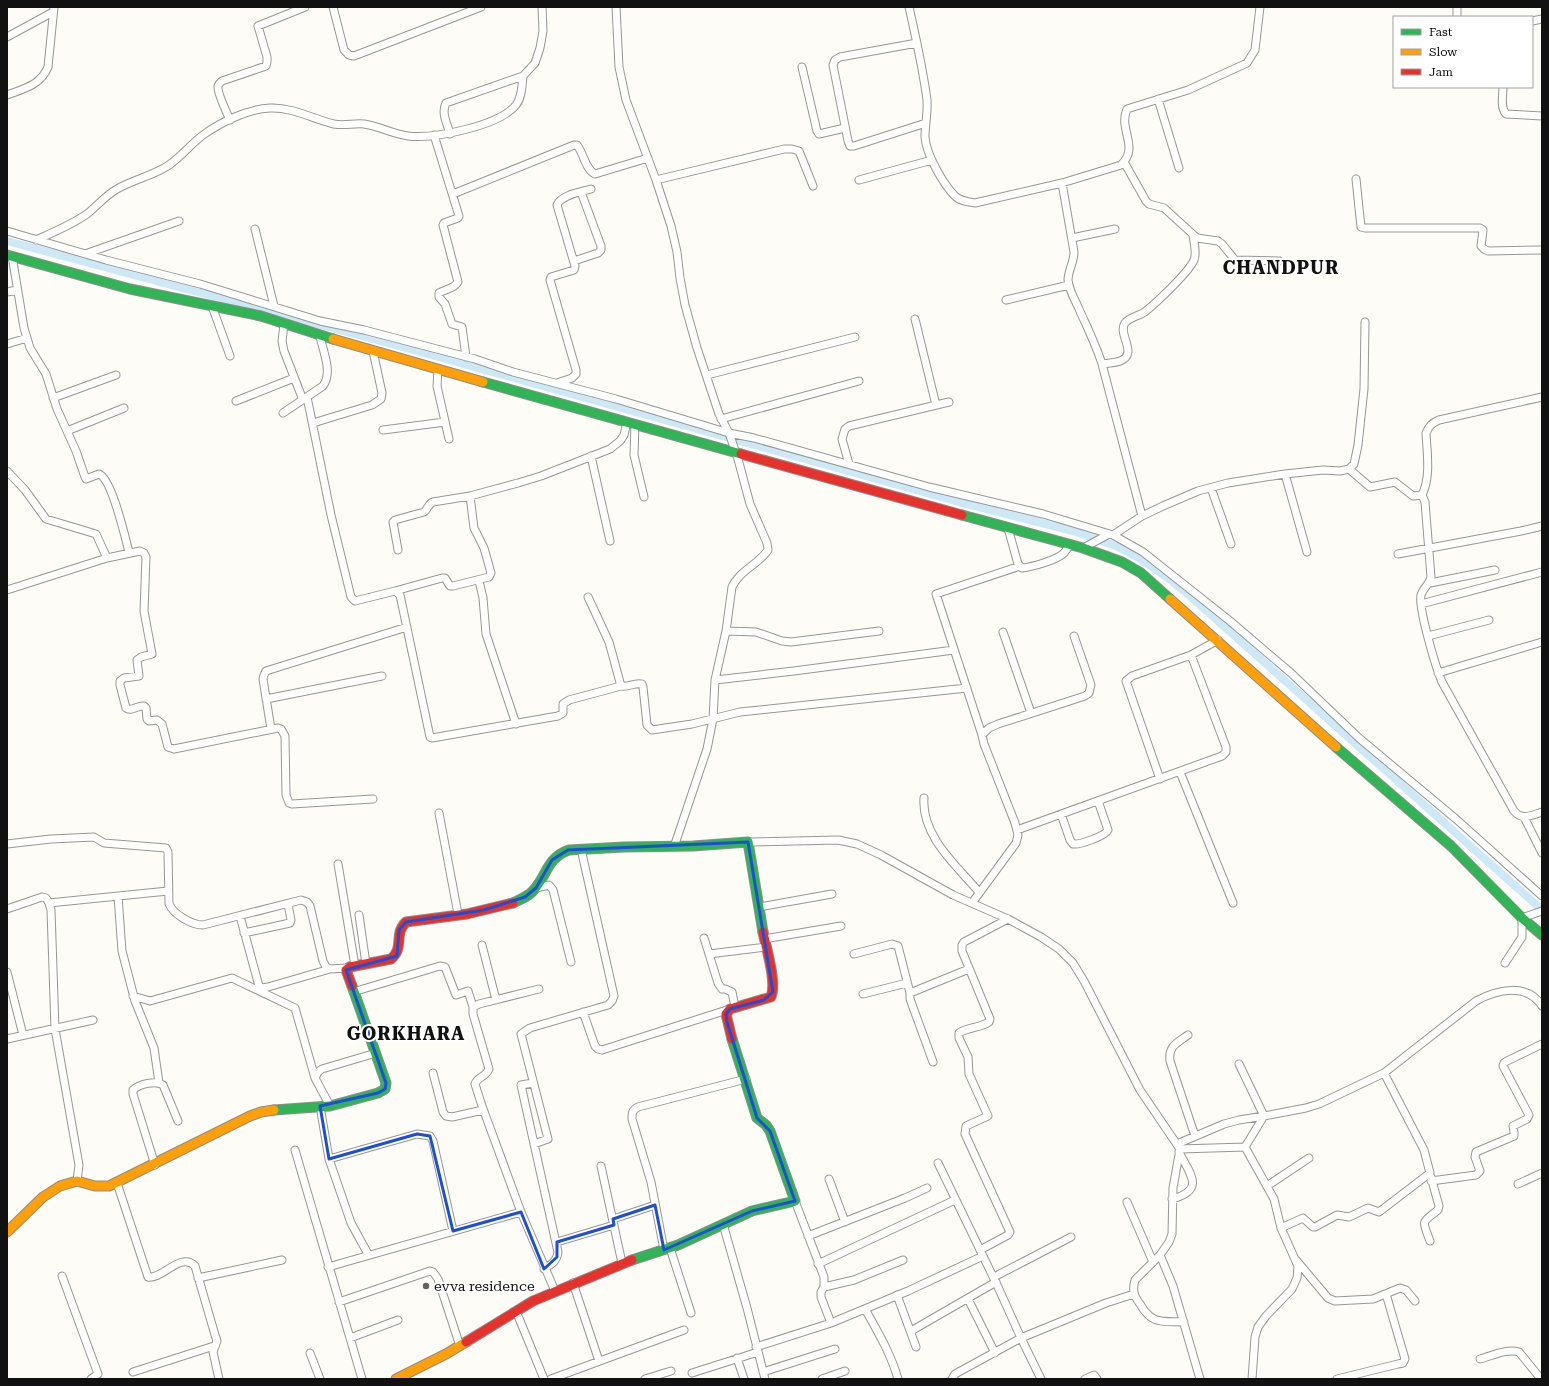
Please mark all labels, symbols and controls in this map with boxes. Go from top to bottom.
legend [1393,16,1533,88]
text: Fast [1429,25,1453,39]
text: Slow [1429,45,1457,59]
text: Jam [1429,65,1453,79]
district label: CHANDPUR [1223,257,1339,278]
district label: GORKHARA [347,1023,465,1044]
place label: evva residence [434,1278,535,1294]
marker: evva residence [421,1281,431,1291]

